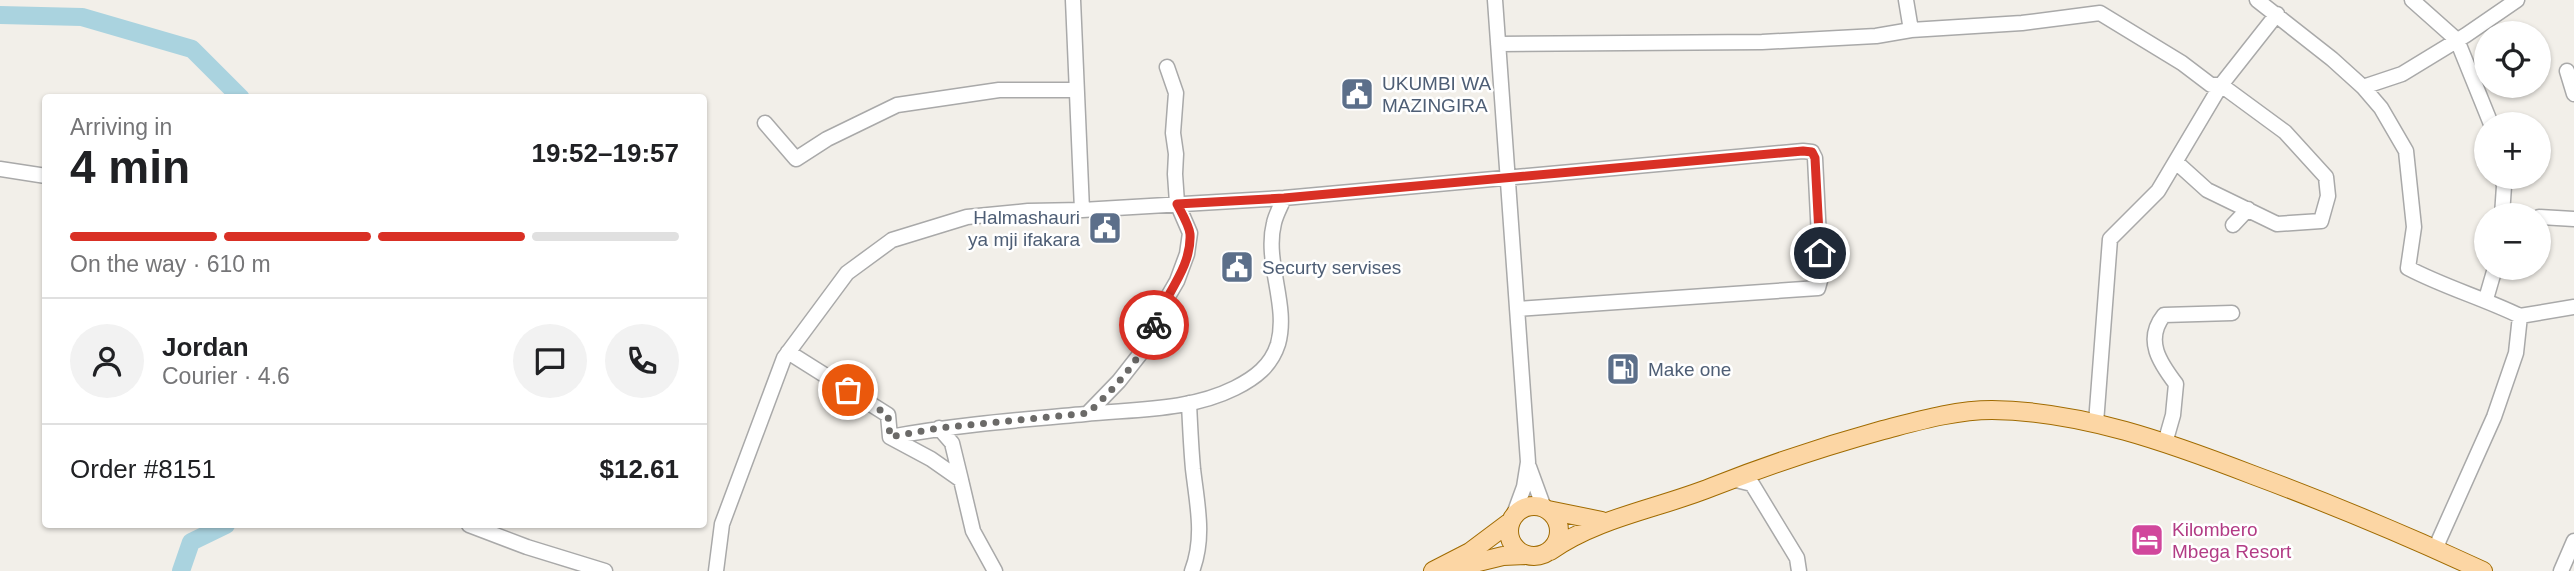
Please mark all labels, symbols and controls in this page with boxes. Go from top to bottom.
map controls [2474,21,2551,280]
button: locate [2474,21,2551,98]
place label: UKUMBI WA MAZINGIRA [1382,73,1491,116]
public building icon: UKUMBI WA MAZINGIRA [1338,75,1376,113]
button: + [2474,112,2551,189]
text: Arriving in [70,114,172,140]
text: 19:52–19:57 [532,138,679,168]
text: 4 min [70,141,190,193]
button: − [2474,203,2551,280]
place label: Halmashauri ya mji ifakara [968,207,1080,250]
public building icon: Halmashauri ya mji ifakara [1086,209,1124,247]
pin [1790,223,1850,283]
icon: home [1801,234,1839,272]
public building icon: Securty servises [1218,248,1256,286]
text: On the way · 610 m [70,251,271,277]
place label: Securty servises [1262,257,1401,278]
courier [1119,290,1189,360]
icon: bike [1135,306,1173,344]
button: person [70,324,144,398]
button: chat [513,324,587,398]
button: phone [605,324,679,398]
text: Jordan [162,332,249,362]
fuel station icon: Make one [1604,350,1642,388]
place label: Make one [1648,359,1731,380]
pin [818,360,878,420]
text: Courier · 4.6 [162,363,290,389]
icon: bag [829,371,867,409]
text: Order #8151 [70,454,216,484]
text: $12.61 [599,454,679,484]
place label: Kilombero Mbega Resort [2172,519,2292,562]
hotel icon: Kilombero Mbega Resort [2128,521,2166,559]

